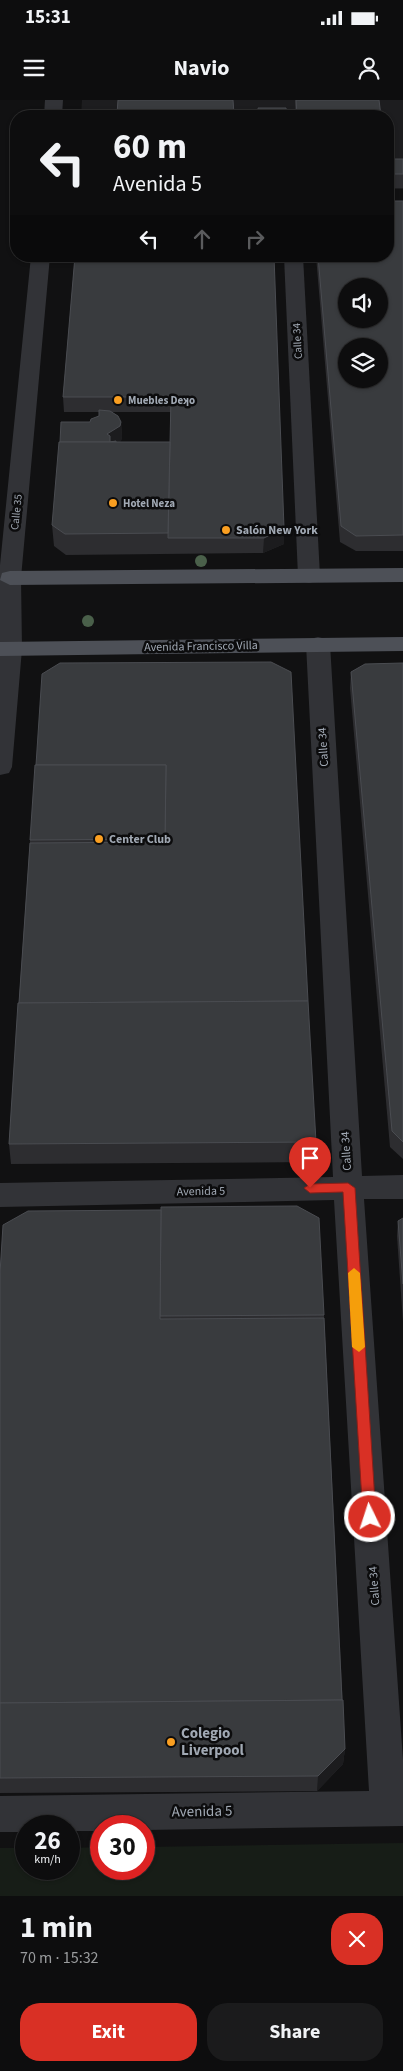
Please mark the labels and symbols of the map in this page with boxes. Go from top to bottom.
street label: Calle 34 [289,322,306,359]
place label: Muebles Deʞo [128,393,195,408]
marker: Muebles Deʞo [112,394,124,406]
street label: Calle 35 [7,493,26,531]
place label: Hotel Neza [123,496,175,511]
marker: Hotel Neza [107,497,119,509]
place label: Salón New York [236,522,318,539]
marker: Salón New York [220,524,232,536]
street label: Avenida Francisco Villa [144,637,258,656]
street label: Calle 34 [314,727,333,767]
place label: Center Club [109,831,171,848]
marker: Center Club [93,833,105,845]
street label: Calle 34 [337,1131,356,1171]
pin [289,1137,331,1188]
street label: Avenida 5 [177,1183,225,1200]
position arrow [343,1490,395,1542]
street label: Calle 34 [365,1566,384,1606]
place label: Colegio Liverpool [181,1723,245,1761]
marker: Colegio Liverpool [165,1736,177,1748]
street label: Avenida 5 [171,1800,233,1823]
speed limit sign: 30 [90,1815,155,1880]

